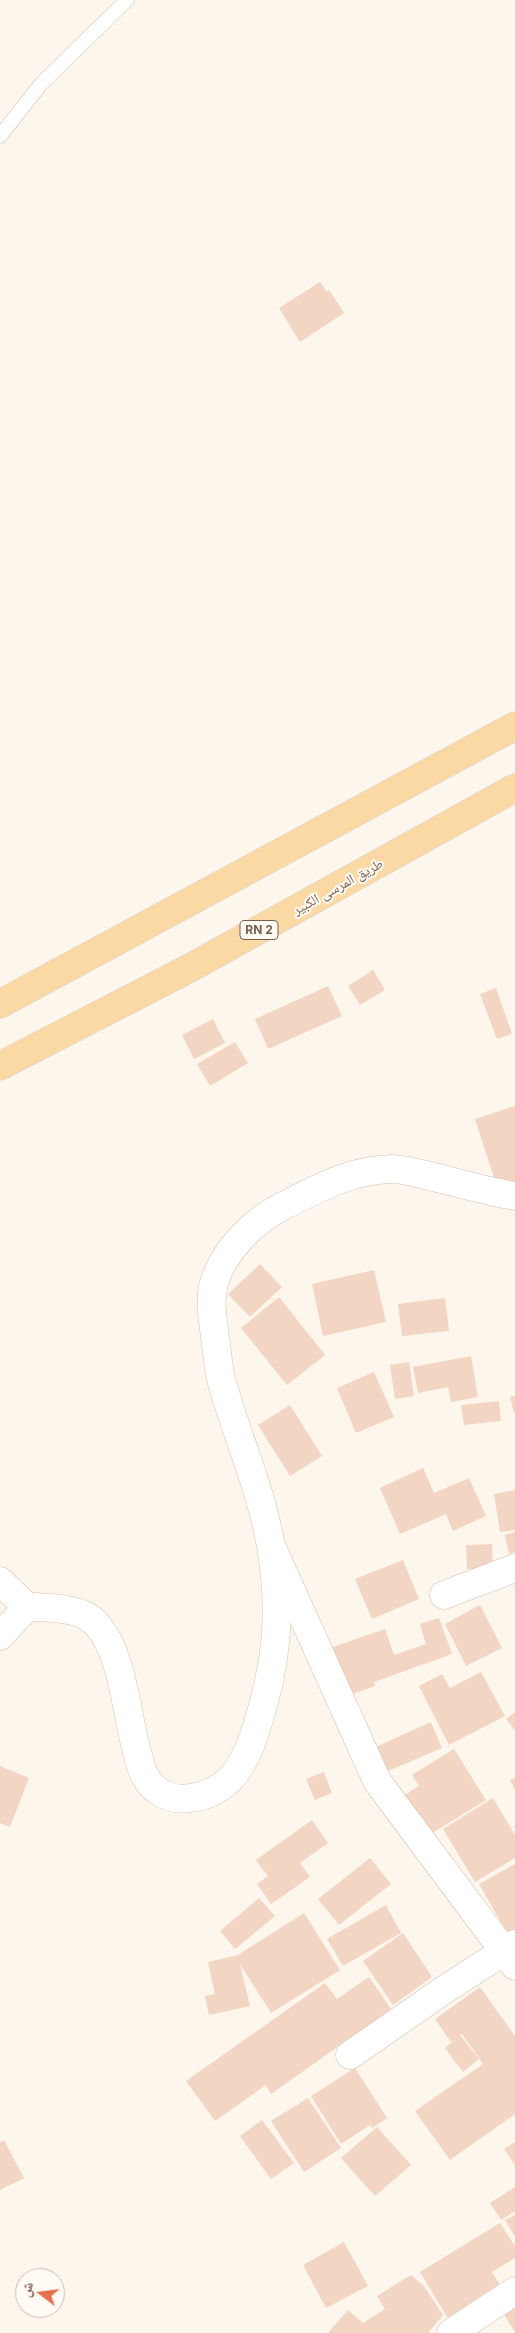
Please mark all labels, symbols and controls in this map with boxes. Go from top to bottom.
street label: طريق المرسى الكبير [290,855,386,919]
road number: RN 2 [240,920,278,940]
north arrow [15,2268,65,2318]
text: ش [16,2280,36,2299]

